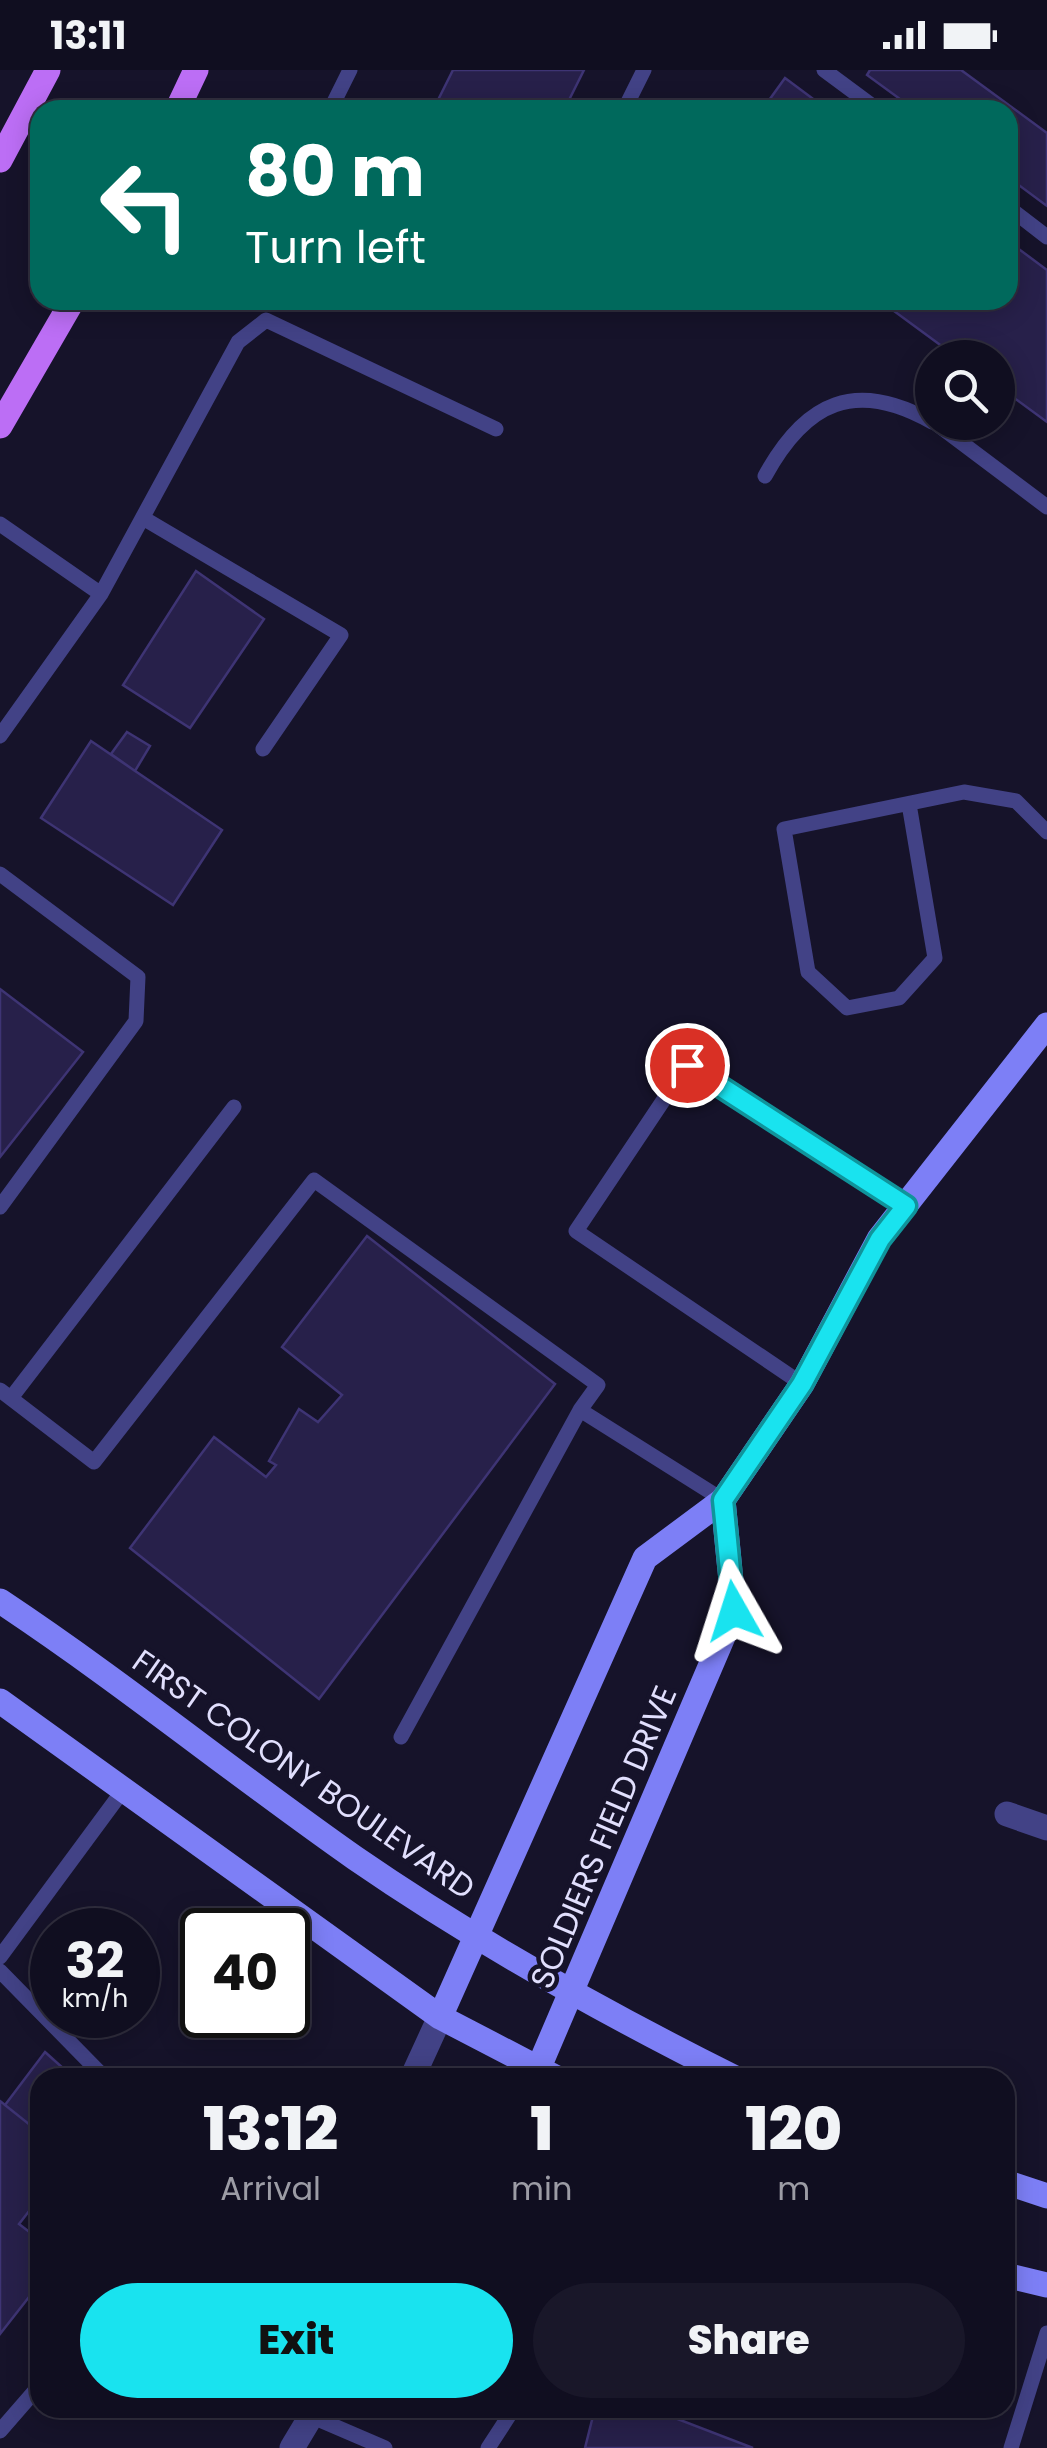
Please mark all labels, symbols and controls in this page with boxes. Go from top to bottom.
text: 13:11 [50,9,127,62]
text: 80 m [245,122,425,221]
icon: left [80,140,210,270]
text: Turn left [245,216,426,279]
map controls [915,340,1015,440]
button: search [915,340,1015,440]
pin [645,1023,730,1108]
icon: arrive [660,1038,715,1093]
position arrow [682,1559,786,1663]
street label: FIRST COLONY BOULEVARD [124,1638,484,1910]
street label: SOLDIERS FIELD DRIVE [519,1679,687,1995]
speed limit sign: 40 [180,1908,310,2038]
text: 32 [66,1925,124,1996]
text: km/h [62,1981,128,2016]
text: 13:12 [203,2087,338,2171]
text: 1 [530,2087,553,2171]
text: 120 [745,2087,842,2171]
text: Arrival [220,2166,321,2211]
text: min [511,2166,572,2211]
text: m [777,2166,810,2211]
button: Exit [80,2283,513,2398]
button: Share [533,2283,965,2398]

